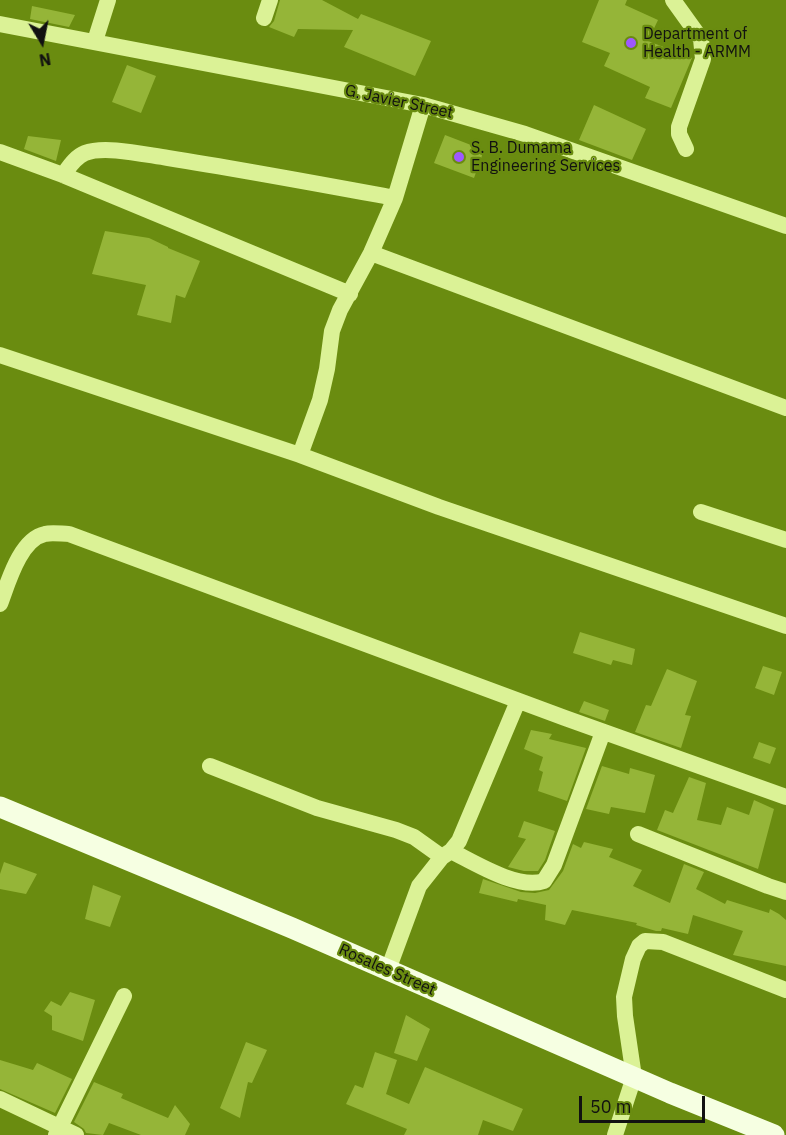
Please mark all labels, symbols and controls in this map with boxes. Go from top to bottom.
north arrow [12,12,72,72]
place label: Department of Health - ARMM [643,24,751,62]
marker: Department of Health - ARMM [624,36,638,50]
text: N [38,49,53,71]
street label: G. Javier Street [343,81,455,123]
place label: S. B. Dumama Engineering Services [471,138,620,176]
marker: S. B. Dumama Engineering Services [452,150,466,164]
street label: Rosales Street [336,940,438,1000]
scale bar [582,1084,708,1122]
text: 50 m [590,1095,632,1118]

